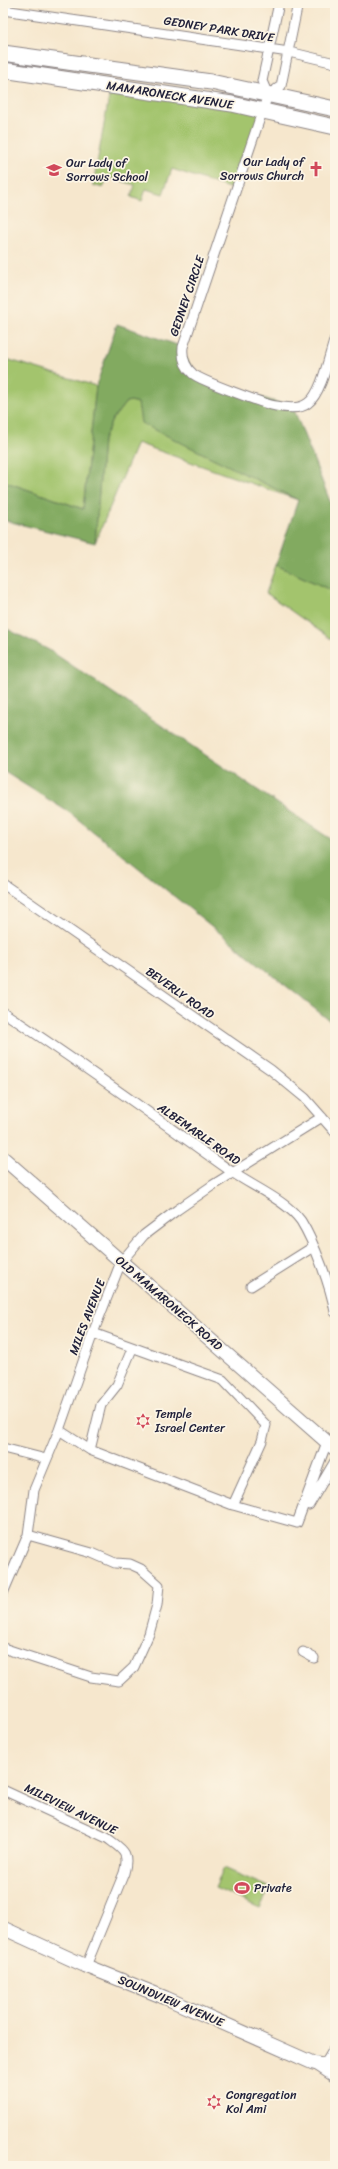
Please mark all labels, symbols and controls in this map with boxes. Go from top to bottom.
street label: GEDNEY PARK DRIVE [162,9,277,49]
street label: MAMARONECK AVENUE [105,74,236,116]
place label: Our Lady of Sorrows Church [220,151,306,187]
place label: Our Lady of Sorrows School [66,152,149,188]
church icon: Our Lady of Sorrows Church [307,160,325,178]
school or university icon: Our Lady of Sorrows School [45,161,63,179]
street label: GEDNEY CIRCLE [163,251,212,339]
street label: BEVERLY ROAD [141,961,220,1025]
street label: ALBEMARLE ROAD [152,1096,246,1172]
street label: OLD MAMARONECK ROAD [110,1250,228,1357]
street label: MILES AVENUE [62,1274,112,1358]
place label: Temple Israel Center [154,1403,226,1439]
synagogue icon: Temple Israel Center [134,1412,152,1430]
street label: MILEVIEW AVENUE [21,1777,123,1842]
place label: Private [254,1877,292,1899]
sports icon: Private [233,1879,251,1897]
street label: SOUNDVIEW AVENUE [115,1969,229,2034]
place label: Congregation Kol Ami [226,2084,297,2120]
synagogue icon: Congregation Kol Ami [205,2093,223,2111]

